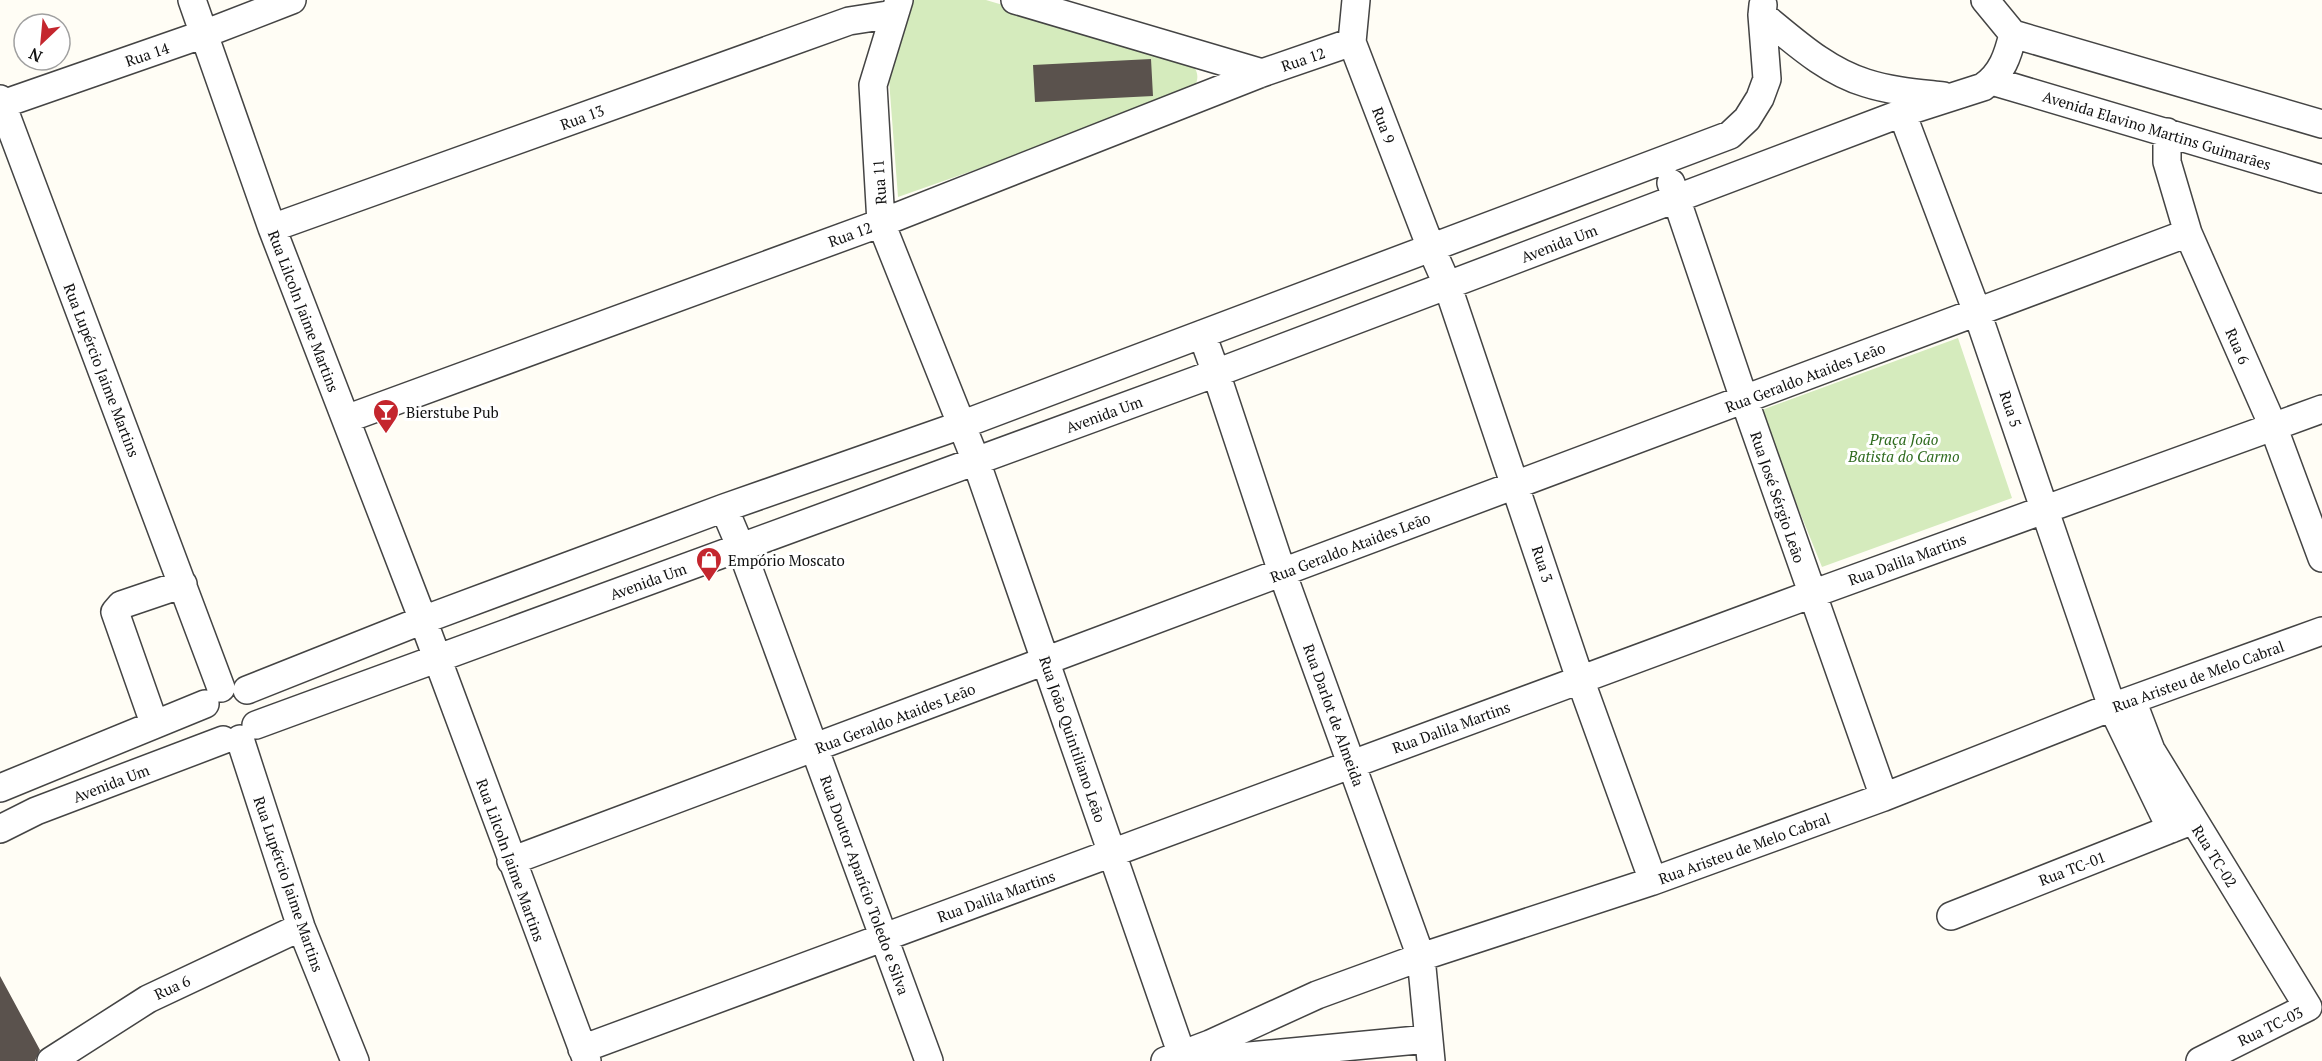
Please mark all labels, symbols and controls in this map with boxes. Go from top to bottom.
north arrow [12,12,72,72]
street label: Rua 14 [122,37,172,71]
street label: Rua 12 [1278,42,1328,76]
text: N [25,43,46,68]
street label: Avenida Elavino Martins Guimarães [2040,86,2274,174]
street label: Rua 13 [557,100,607,134]
street label: Rua 9 [1368,104,1400,146]
street label: Rua 11 [867,159,891,205]
street label: Rua 12 [825,217,875,251]
street label: Avenida Um [1518,219,1600,267]
street label: Rua Lilcoln Jaime Martins [264,227,344,395]
street label: Rua Lupércio Jaime Martins [60,280,144,460]
street label: Rua 6 [2221,325,2255,367]
street label: Rua Geraldo Ataides Leão [1722,337,1888,417]
street label: Rua 5 [1995,388,2027,430]
street label: Avenida Um [1063,391,1145,437]
bar icon: Bierstube Pub [371,397,401,435]
place label: Bierstube Pub [406,402,499,422]
street label: Rua José Sérgio Leão [1746,429,1810,565]
park label: Praça João Batista do Carmo [1847,429,1960,466]
street label: Rua Geraldo Ataides Leão [1267,507,1433,587]
street label: Rua Dalila Martins [1845,528,1969,590]
street label: Rua 3 [1528,543,1558,585]
shop icon: Empório Moscato [694,545,724,583]
place label: Empório Moscato [728,550,845,570]
street label: Avenida Um [607,558,689,604]
street label: Rua Aristeu de Melo Cabral [2109,636,2287,716]
street label: Rua Darlot de Almeida [1299,641,1369,789]
street label: Rua João Quintiliano Leão [1035,653,1111,825]
street label: Rua Geraldo Ataides Leão [812,678,978,758]
street label: Rua Dalila Martins [1389,696,1513,758]
street label: Avenida Um [70,759,152,807]
street label: Rua Doutor Aparício Toledo e Silva [816,772,914,998]
street label: Rua Lilcoln Jaime Martins [472,776,550,944]
street label: Rua Lupércio Jaime Martins [249,793,329,975]
street label: Rua Aristeu de Melo Cabral [1655,808,1833,888]
street label: Rua TC-02 [2188,821,2242,891]
street label: Rua TC-01 [2036,846,2108,890]
street label: Rua Dalila Martins [934,865,1058,927]
street label: Rua 6 [151,970,193,1004]
street label: Rua TC-03 [2234,1002,2306,1050]

